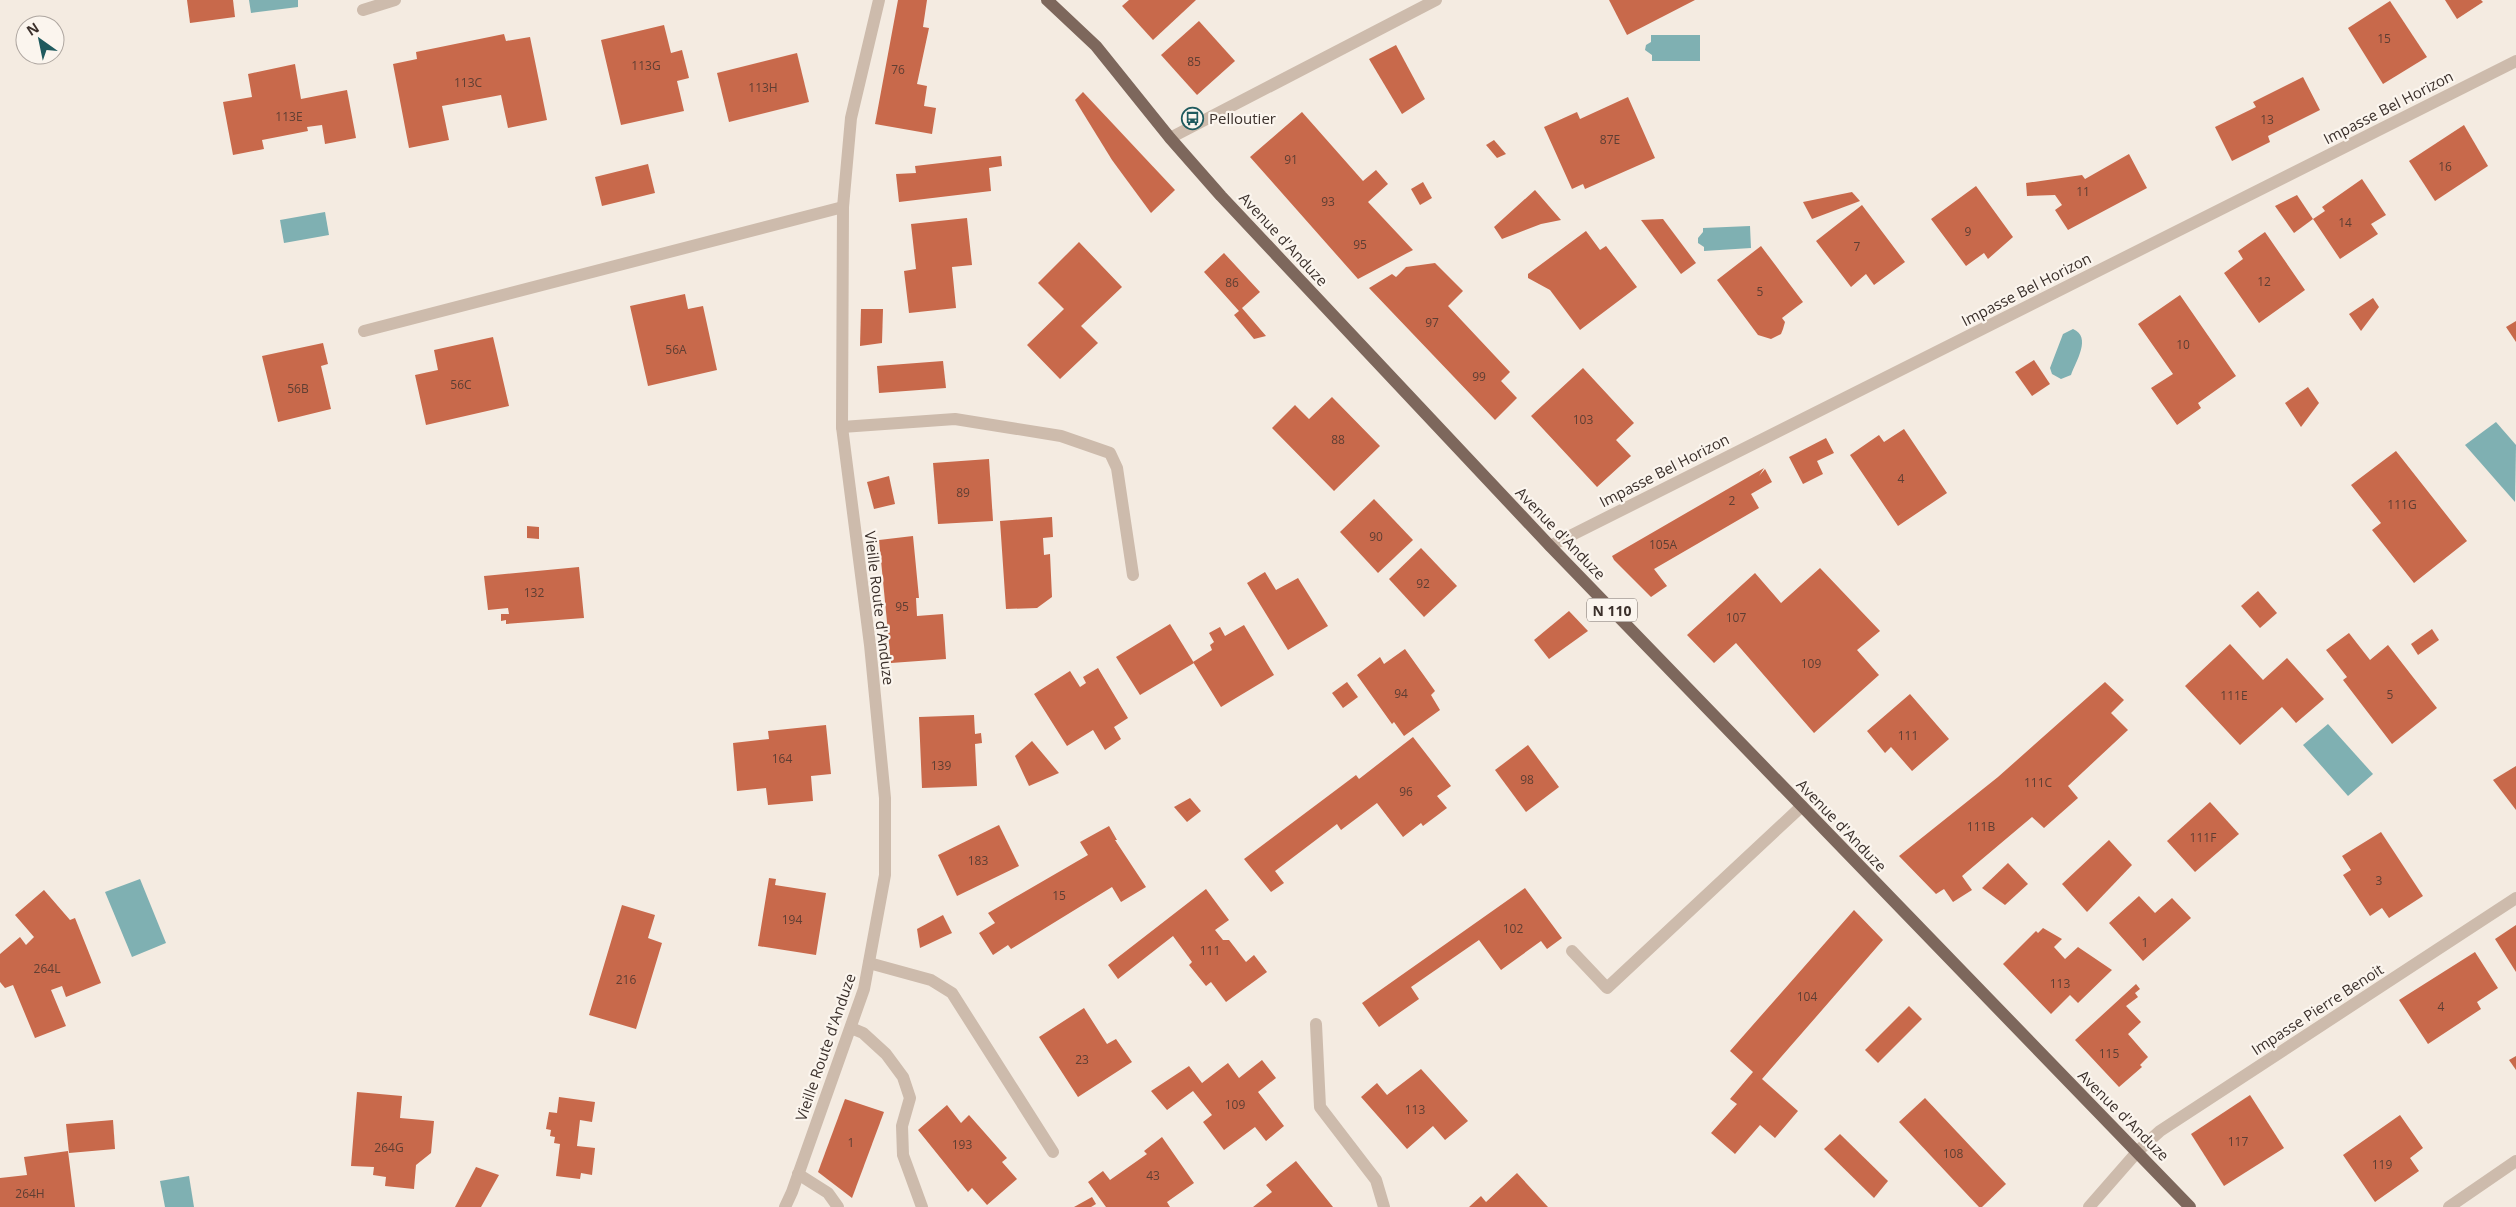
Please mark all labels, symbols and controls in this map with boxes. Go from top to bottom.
north arrow [15,15,65,65]
text: N [23,18,43,40]
house number: 15 [2377,30,2391,47]
house number: 85 [1187,53,1201,70]
house number: 113G [631,57,661,74]
house number: 76 [891,61,905,78]
street label: Impasse Bel Horizon [2320,66,2456,148]
house number: 113C [454,74,483,91]
house number: 113H [748,79,778,96]
bus stop icon: Pelloutier [1181,106,1205,130]
house number: 113E [275,108,303,125]
place label: Pelloutier [1209,108,1276,128]
house number: 13 [2260,111,2274,128]
house number: 87E [1600,131,1620,148]
house number: 91 [1284,151,1298,168]
house number: 16 [2438,158,2452,175]
house number: 11 [2076,183,2090,200]
street label: Avenue d'Anduze [1235,188,1333,290]
house number: 93 [1321,193,1335,210]
house number: 14 [2338,214,2352,231]
house number: 9 [1965,223,1972,240]
house number: 95 [1353,236,1367,253]
house number: 7 [1854,238,1861,255]
street label: Impasse Bel Horizon [1958,248,2094,330]
house number: 12 [2257,273,2271,290]
house number: 86 [1225,274,1239,291]
house number: 5 [1757,283,1764,300]
house number: 97 [1425,314,1439,331]
house number: 10 [2176,336,2190,353]
house number: 56A [665,341,687,358]
house number: 99 [1472,368,1486,385]
house number: 56C [450,376,472,393]
house number: 56B [287,380,309,397]
house number: 103 [1573,411,1593,428]
street label: Impasse Bel Horizon [1596,429,1732,511]
house number: 88 [1331,431,1345,448]
house number: 4 [1898,470,1905,487]
street label: Avenue d'Anduze [1512,482,1610,584]
house number: 89 [956,484,970,501]
house number: 2 [1729,492,1736,509]
house number: 111G [2387,496,2417,513]
house number: 90 [1369,528,1383,545]
street label: Vieille Route d'Anduze [861,530,899,686]
house number: 105A [1649,536,1677,553]
house number: 92 [1416,575,1430,592]
house number: 132 [524,584,544,601]
house number: 95 [895,598,909,615]
road number: N 110 [1587,598,1637,622]
house number: 107 [1726,609,1746,626]
house number: 109 [1801,655,1821,672]
house number: 94 [1394,685,1408,702]
house number: 5 [2387,686,2394,703]
house number: 111E [2220,687,2248,704]
house number: 111 [1898,727,1918,744]
house number: 164 [772,750,792,767]
house number: 139 [931,757,951,774]
house number: 98 [1520,771,1534,788]
street label: Avenue d'Anduze [1793,774,1891,876]
house number: 111C [2024,774,2053,791]
house number: 96 [1399,783,1413,800]
house number: 111B [1967,818,1995,835]
house number: 111F [2190,829,2216,846]
house number: 183 [968,852,988,869]
house number: 3 [2376,872,2383,889]
house number: 15 [1052,887,1066,904]
house number: 194 [782,911,802,928]
house number: 102 [1503,920,1523,937]
house number: 1 [2142,934,2148,951]
house number: 111 [1200,942,1220,959]
street label: Impasse Pierre Benoit [2247,959,2387,1059]
house number: 264L [34,960,60,977]
street label: Vieille Route d'Anduze [790,970,860,1124]
house number: 216 [616,971,636,988]
house number: 113 [2050,975,2070,992]
house number: 104 [1797,988,1817,1005]
house number: 4 [2438,998,2445,1015]
house number: 115 [2099,1045,2119,1062]
house number: 23 [1075,1051,1089,1068]
street label: Avenue d'Anduze [2074,1065,2174,1165]
house number: 109 [1225,1096,1245,1113]
house number: 113 [1405,1101,1425,1118]
house number: 117 [2228,1133,2248,1150]
house number: 1 [848,1134,854,1151]
house number: 193 [952,1136,972,1153]
house number: 264G [374,1139,404,1156]
house number: 108 [1943,1145,1963,1162]
house number: 119 [2372,1156,2392,1173]
house number: 43 [1146,1167,1160,1184]
house number: 264H [15,1185,45,1202]

